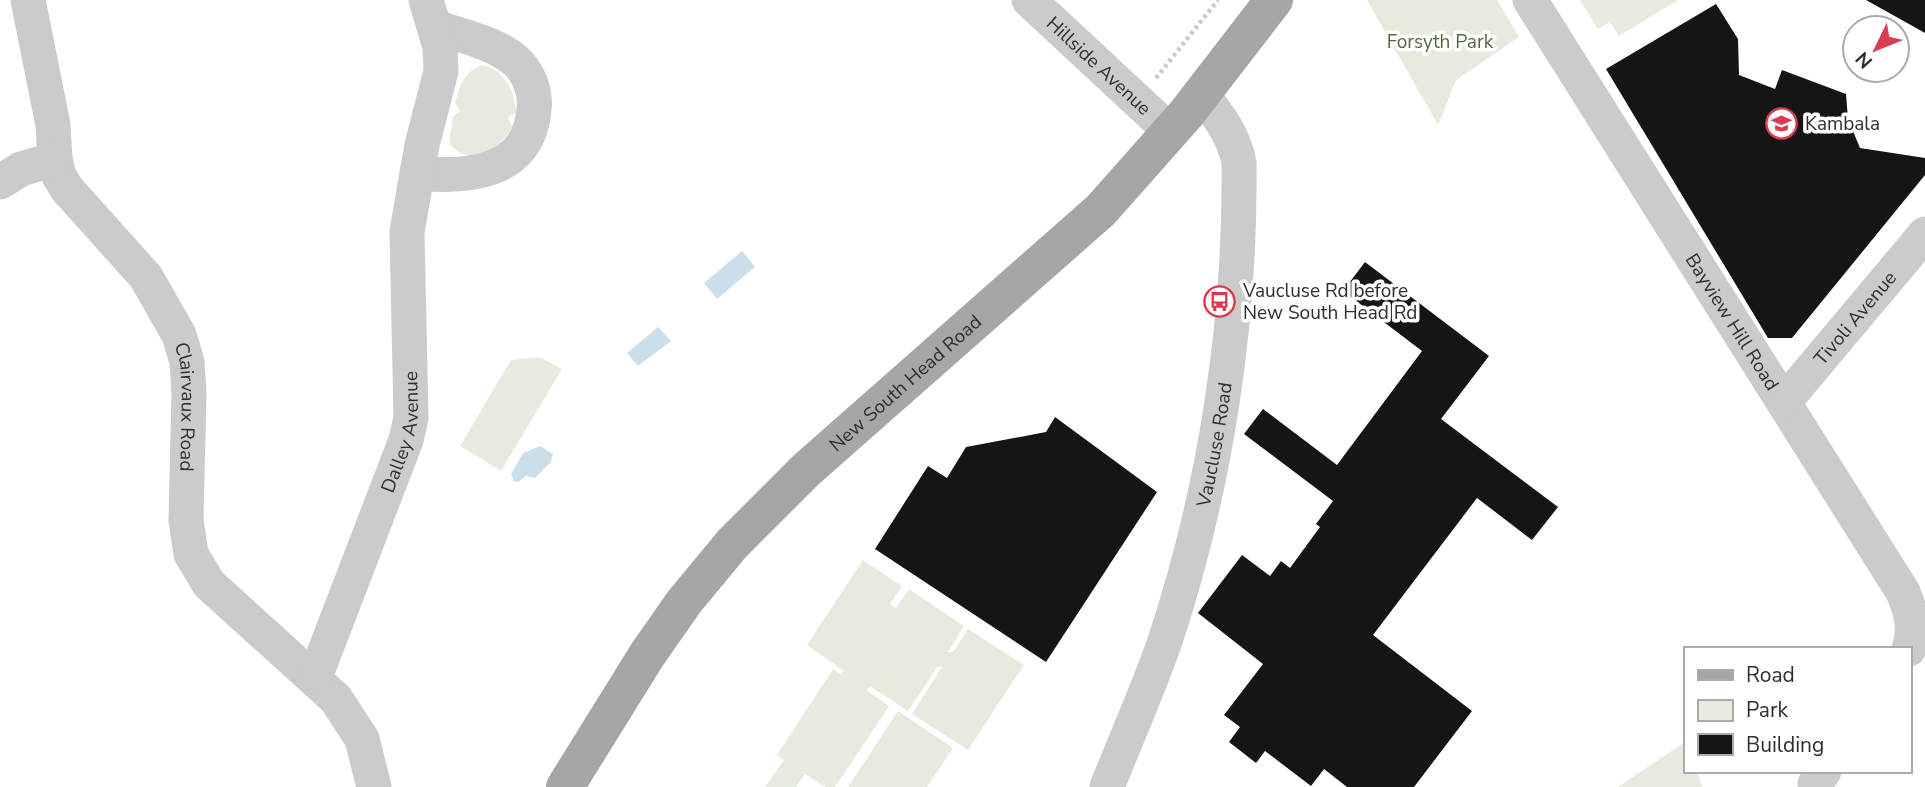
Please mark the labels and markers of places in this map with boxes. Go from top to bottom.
school or university icon: Kambala [1765,106,1799,140]
place label: Kambala [1805,111,1880,137]
place label: Vaucluse Rd before New South Head Rd [1242,278,1417,326]
bus stop icon: Vaucluse Rd before New South Head Rd [1203,284,1237,318]

